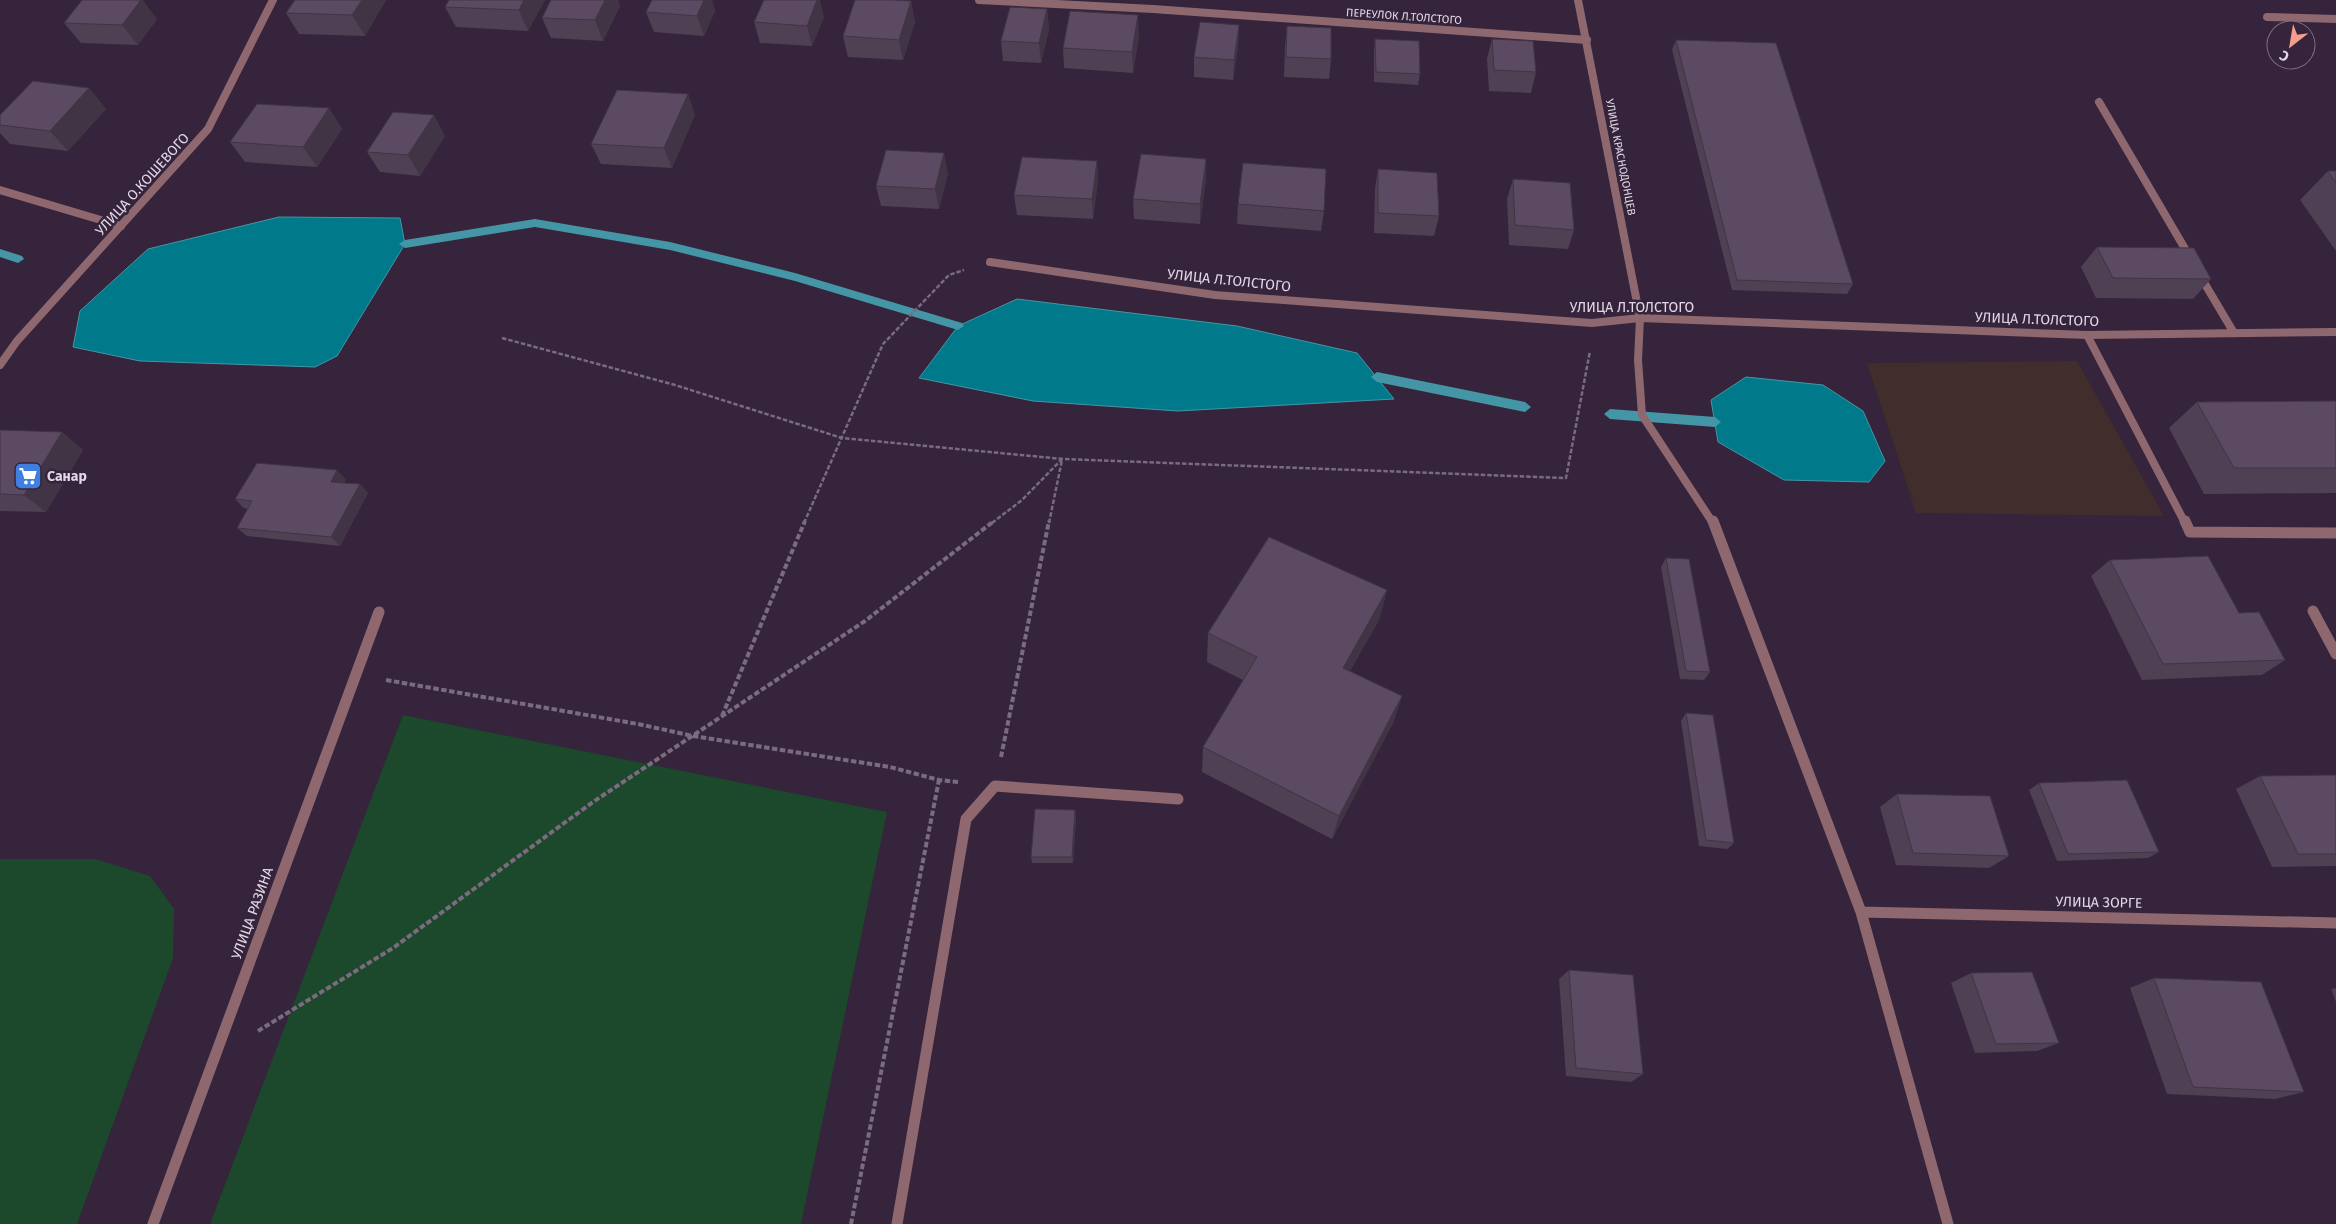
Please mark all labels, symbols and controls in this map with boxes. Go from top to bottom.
street label: ПЕРЕУЛОК Л.ТОЛСТОГО [1346,6,1462,27]
north arrow [2266,20,2316,70]
text: С [2277,46,2292,65]
street label: УЛИЦА КРАСНОДОНЦЕВ [1603,98,1638,217]
street label: УЛИЦА О.КОШЕВОГО [92,130,193,239]
street label: УЛИЦА Л.ТОЛСТОГО [1166,266,1292,295]
street label: УЛИЦА Л.ТОЛСТОГО [1570,299,1694,316]
street label: УЛИЦА Л.ТОЛСТОГО [1975,309,2099,330]
supermarket icon: Санар [13,461,43,491]
place label: Санар [47,468,87,485]
street label: УЛИЦА РАЗИНА [228,865,277,962]
street label: УЛИЦА ЗОРГЕ [2055,893,2143,912]

